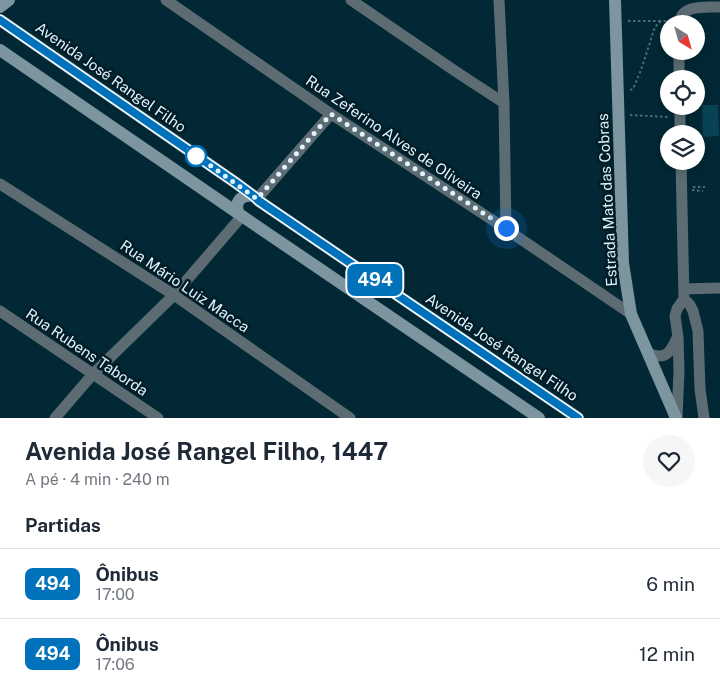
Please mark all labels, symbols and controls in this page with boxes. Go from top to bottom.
north arrow [660,15,705,60]
map controls [660,15,705,170]
street label: Avenida José Rangel Filho [32,18,190,136]
button: locate [660,70,705,115]
street label: Rua Zeferino Alves de Oliveira [303,72,485,202]
street label: Estrada Mato das Cobras [594,113,620,287]
button: layers [660,125,705,170]
unlabelled marker [185,145,207,167]
your location [494,216,519,241]
street label: Rua Mário Luiz Macca [117,236,253,336]
line badge: 494 [346,264,404,296]
text: 494 [357,269,393,290]
street label: Avenida José Rangel Filho [423,290,581,404]
street label: Rua Rubens Taborda [23,305,151,399]
button: heart [643,435,695,487]
text: Avenida José Rangel Filho, 1447 [25,437,388,465]
text: A pé · 4 min · 240 m [25,470,170,489]
text: Partidas [25,514,101,536]
text: Ônibus [95,563,159,585]
text: 494 [35,573,70,594]
text: 6 min [646,573,695,595]
text: 17:00 [95,585,135,604]
text: Ônibus [95,633,159,655]
text: 494 [35,643,70,664]
text: 12 min [639,643,695,665]
text: 17:06 [95,655,135,674]

